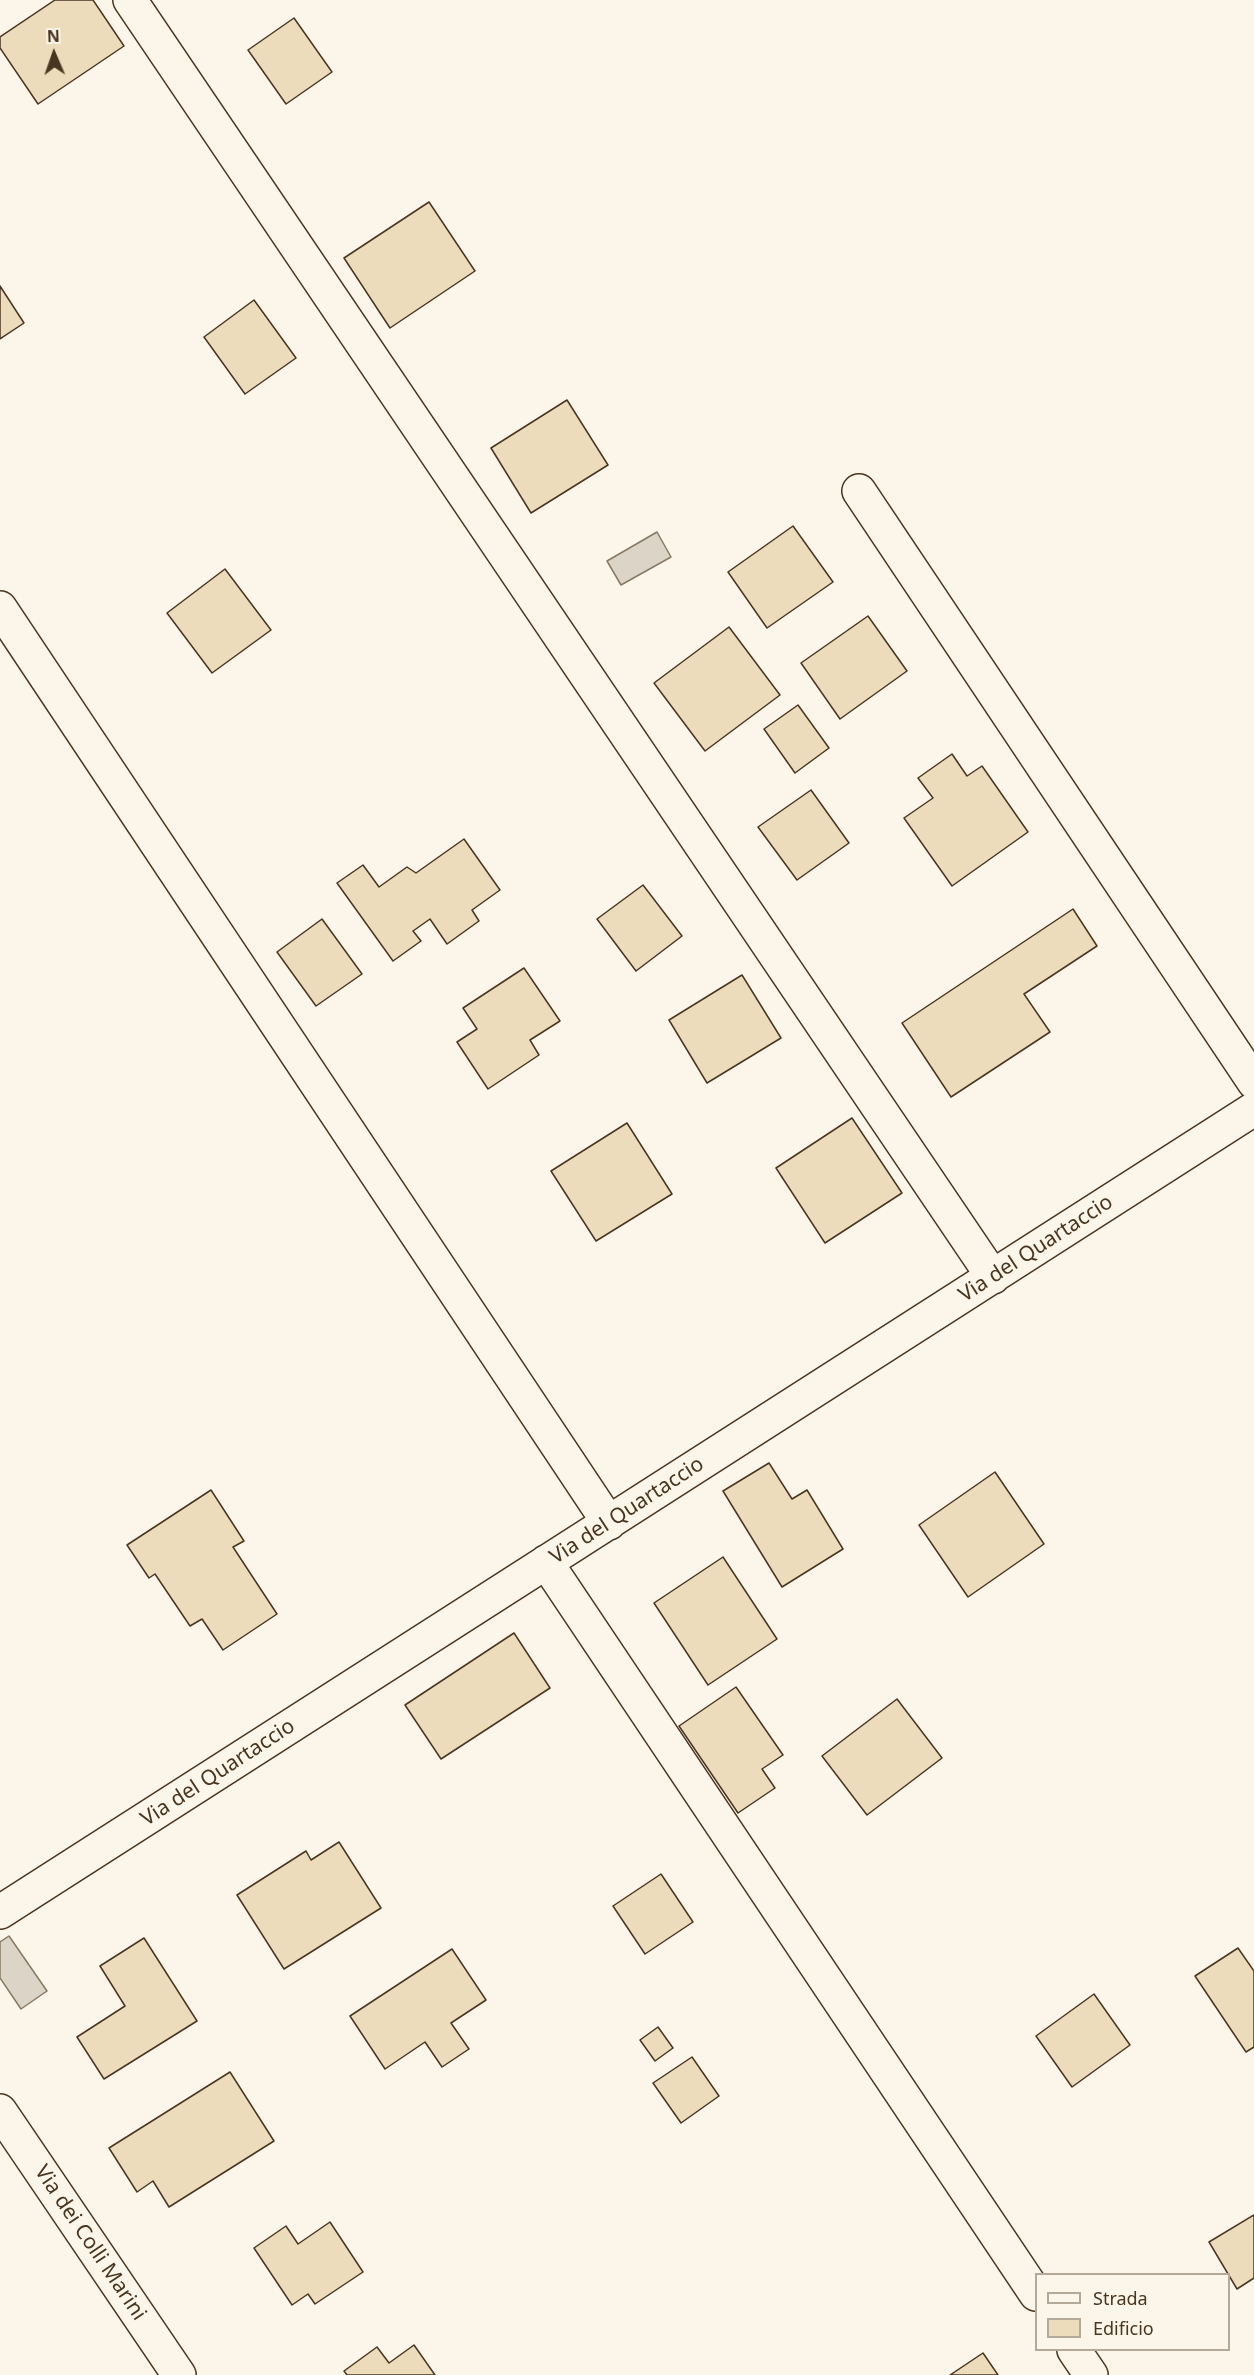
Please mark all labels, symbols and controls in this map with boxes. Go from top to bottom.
north arrow [24,24,84,84]
text: N [46,25,60,47]
street label: Via del Quartaccio [954,1190,1118,1308]
street label: Via del Quartaccio [545,1452,709,1570]
street label: Via del Quartaccio [136,1714,300,1832]
street label: Via dei Colli Marini [29,2161,151,2325]
legend [1035,2273,1230,2351]
text: Strada [1093,2286,1148,2310]
text: Edificio [1093,2316,1154,2340]

